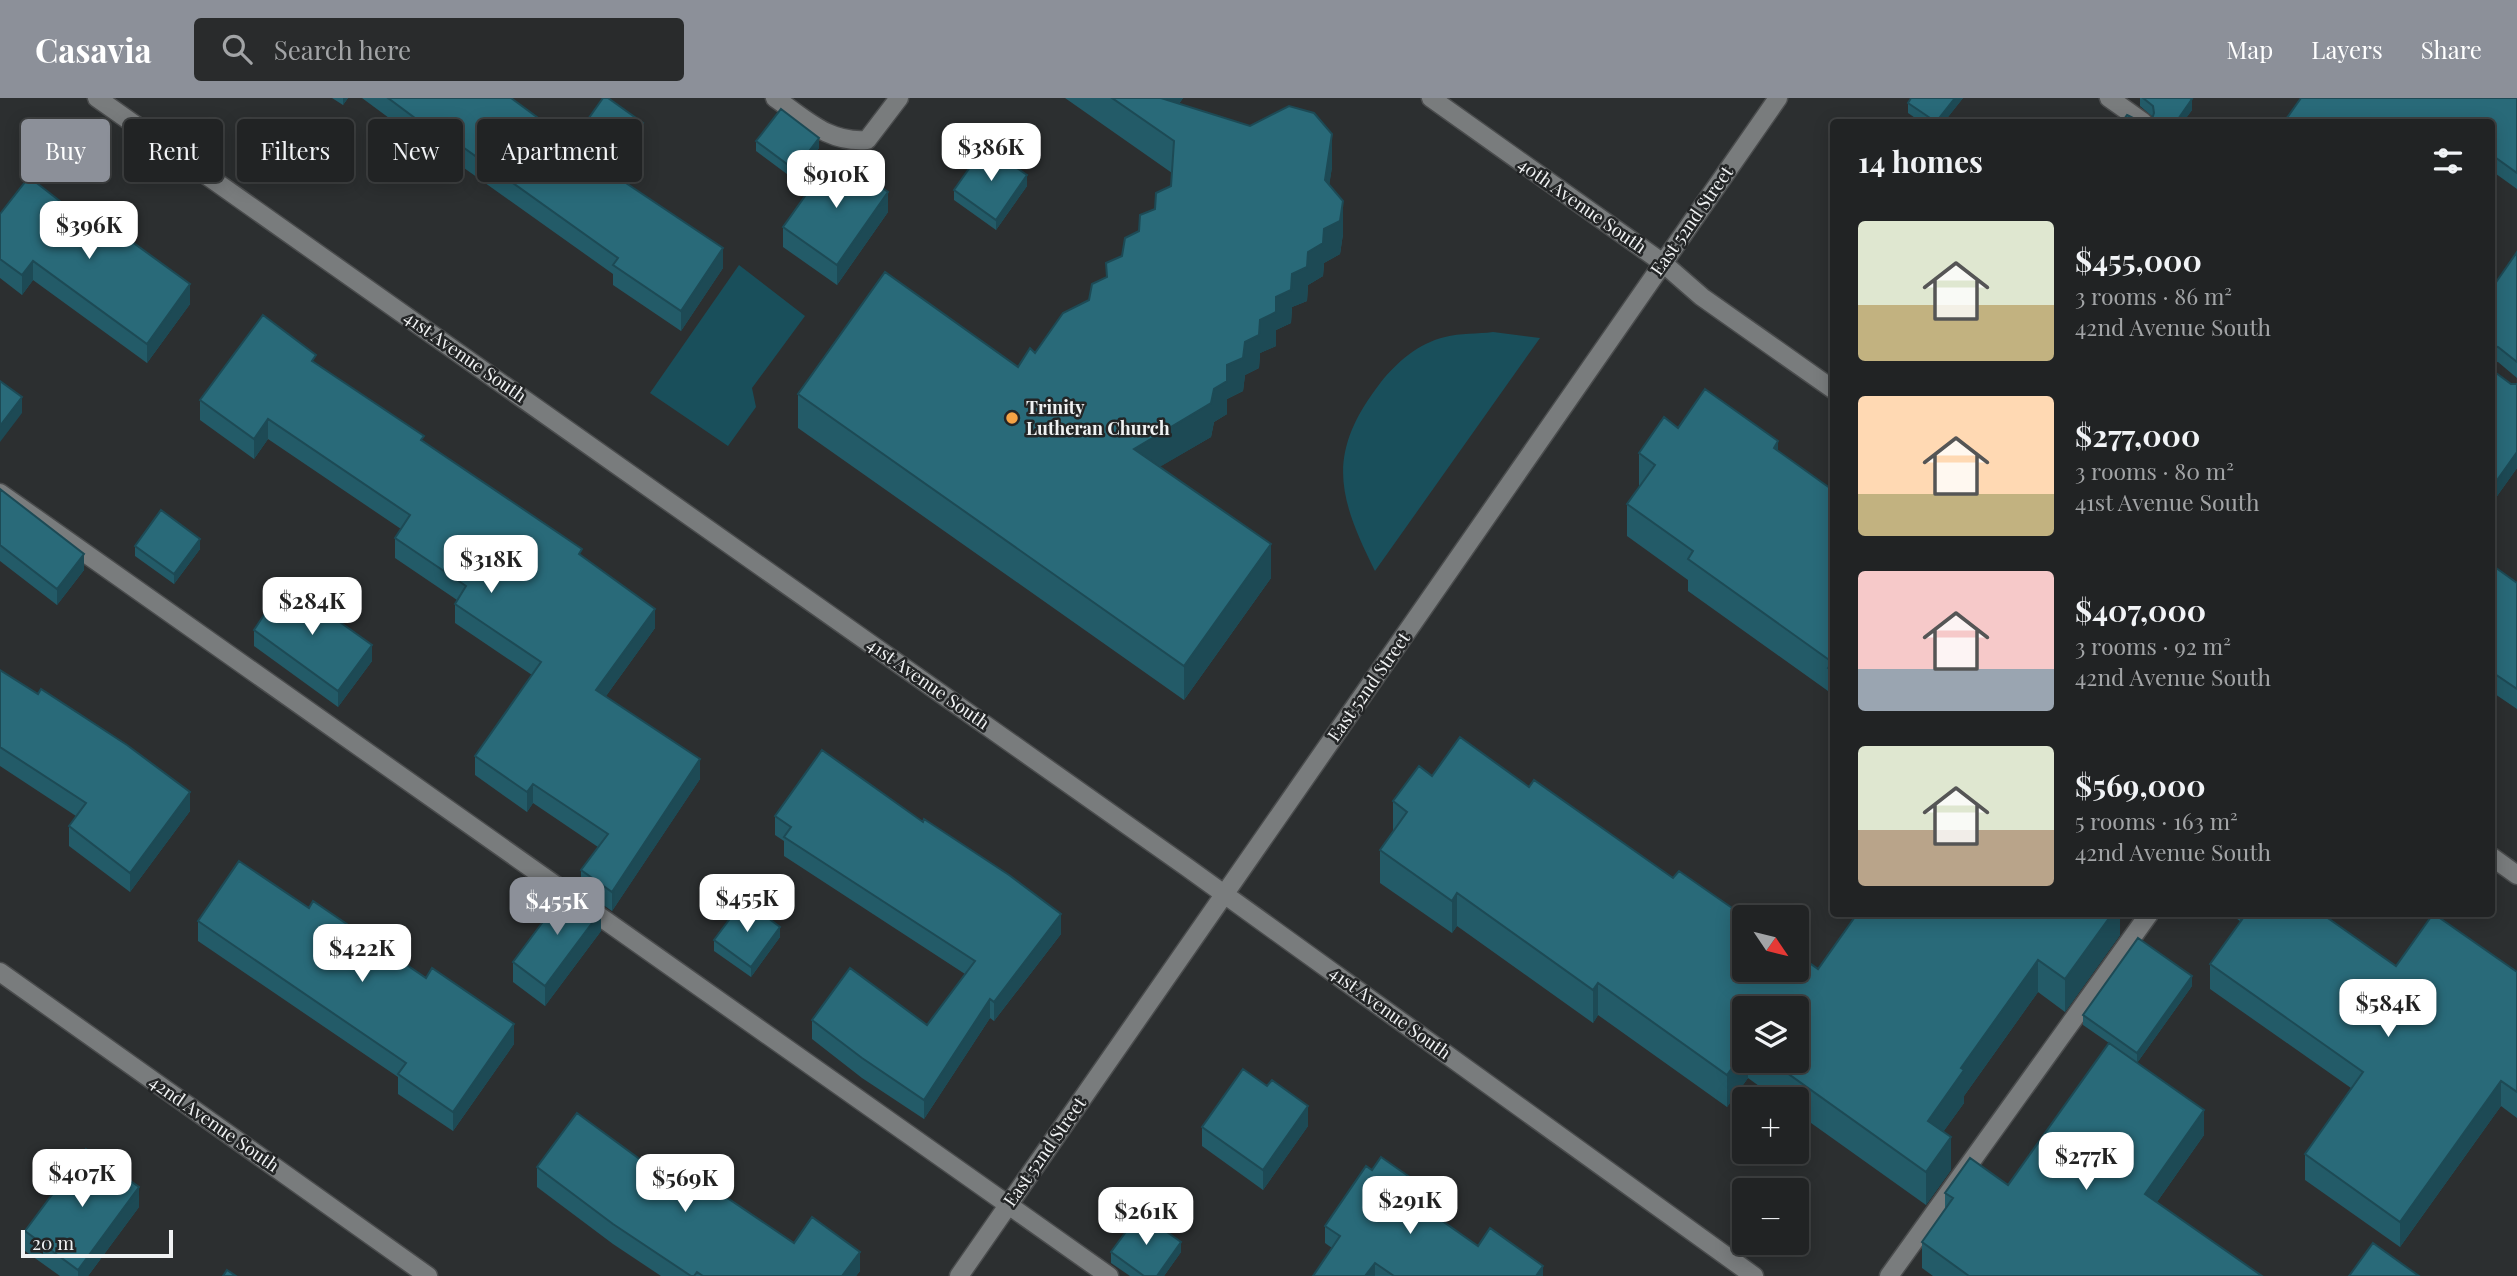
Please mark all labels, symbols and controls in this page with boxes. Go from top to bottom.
search box [194,18,684,81]
text: Casavia [35,27,152,71]
icon: search [218,30,256,68]
text: Search here [274,32,411,67]
text: Map [2227,33,2273,65]
text: Layers [2311,33,2383,65]
text: Share [2421,33,2482,65]
chip: Buy [21,119,110,182]
chip: Rent [124,119,223,182]
chip: Filters [237,119,354,182]
chip: New [368,119,463,182]
chip: Apartment [477,119,642,182]
pin: $386K [942,123,1040,183]
text: $386K [958,130,1024,161]
text: 14 homes [1858,141,1983,181]
icon: filters [2429,142,2467,180]
pin: $910K [787,150,885,210]
street label: 40th Avenue South [1514,152,1652,259]
text: $910K [803,157,869,188]
street label: East 52nd Street [1644,160,1738,280]
pin: $396K [40,202,138,261]
text: $396K [56,208,122,239]
text: $455,000 [2075,240,2202,280]
icon: home [1914,249,1998,333]
text: 3 rooms · 86 m² [2075,280,2232,311]
street label: 41st Avenue South [400,305,532,408]
text: 42nd Avenue South [2075,311,2271,342]
place label: Trinity Lutheran Church [1026,395,1170,440]
marker: Trinity Lutheran Church [1004,410,1020,426]
text: $277,000 [2075,415,2200,455]
icon: home [1914,424,1998,508]
text: 3 rooms · 80 m² [2075,455,2234,486]
text: 41st Avenue South [2075,486,2260,517]
pin: $318K [442,536,540,595]
text: $318K [460,542,522,573]
pin: $284K [263,578,361,637]
text: $284K [279,584,345,615]
text: $407,000 [2075,590,2206,630]
icon: home [1914,599,1998,683]
street label: East 52nd Street [1321,626,1415,746]
text: 3 rooms · 92 m² [2075,630,2231,661]
street label: 41st Avenue South [863,632,995,735]
text: 42nd Avenue South [2075,661,2271,692]
text: $569,000 [2075,765,2206,805]
icon: home [1914,774,1998,858]
text: 5 rooms · 163 m² [2075,805,2238,836]
text: 42nd Avenue South [2075,836,2271,867]
pin: $455K [698,874,796,934]
pin: $455K [508,878,606,937]
text: $455K [716,881,778,912]
text: $455K [526,884,588,915]
north arrow [1732,905,1810,982]
map controls [1732,905,1809,1255]
pin: $422K [313,924,411,984]
text: $422K [329,931,395,962]
street label: 41st Avenue South [1325,960,1456,1065]
pin: $584K [2339,979,2437,1039]
text: $584K [2355,986,2421,1017]
button: layers [1732,996,1809,1073]
street label: 42nd Avenue South [145,1069,285,1177]
button: + [1732,1087,1809,1164]
street label: East 52nd Street [997,1091,1091,1211]
pin: $277K [2037,1132,2135,1192]
text: $277K [2055,1139,2117,1170]
pin: $407K [33,1150,131,1209]
pin: $569K [636,1154,734,1214]
text: $407K [48,1156,116,1187]
text: $569K [652,1161,718,1192]
pin: $291K [1361,1176,1459,1236]
button: − [1732,1178,1809,1255]
text: $291K [1378,1183,1442,1214]
pin: $261K [1097,1188,1195,1247]
text: $261K [1114,1194,1178,1225]
scale bar [21,1227,173,1259]
text: 20 m [32,1229,74,1255]

